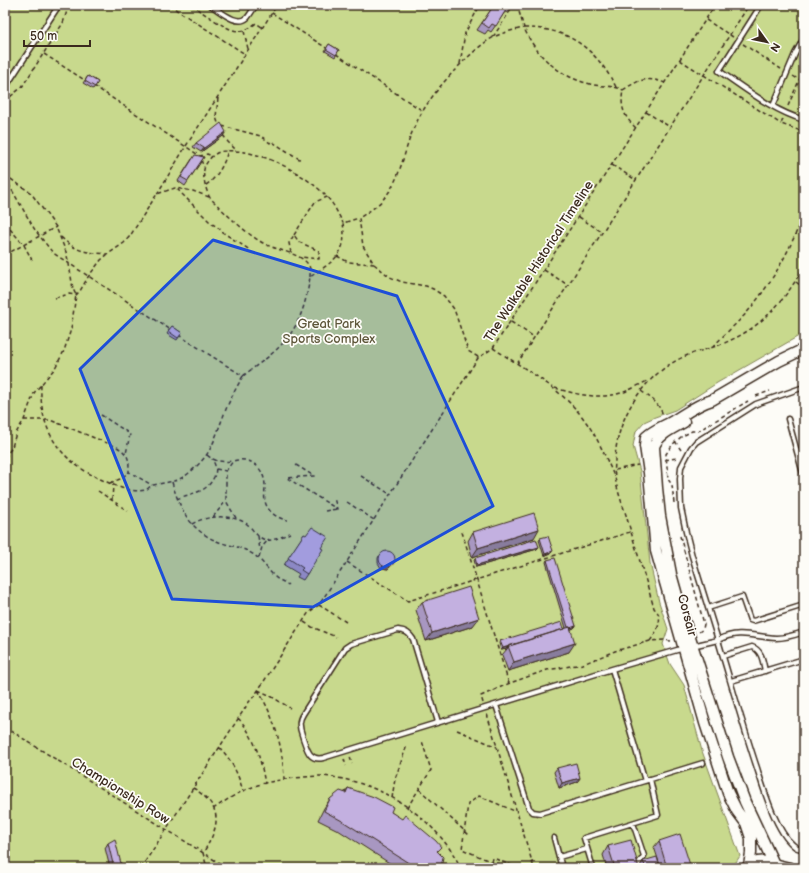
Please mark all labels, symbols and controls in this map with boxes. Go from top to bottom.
scale bar [24,22,90,48]
north arrow [747,22,787,62]
text: 50 m [30,29,57,44]
text: N [767,40,783,54]
street label: The Walkable Historical Timeline [481,178,597,345]
park label: Great Park Sports Complex [283,316,375,347]
street label: Corsair [674,592,700,638]
street label: Championship Row [68,754,173,828]

